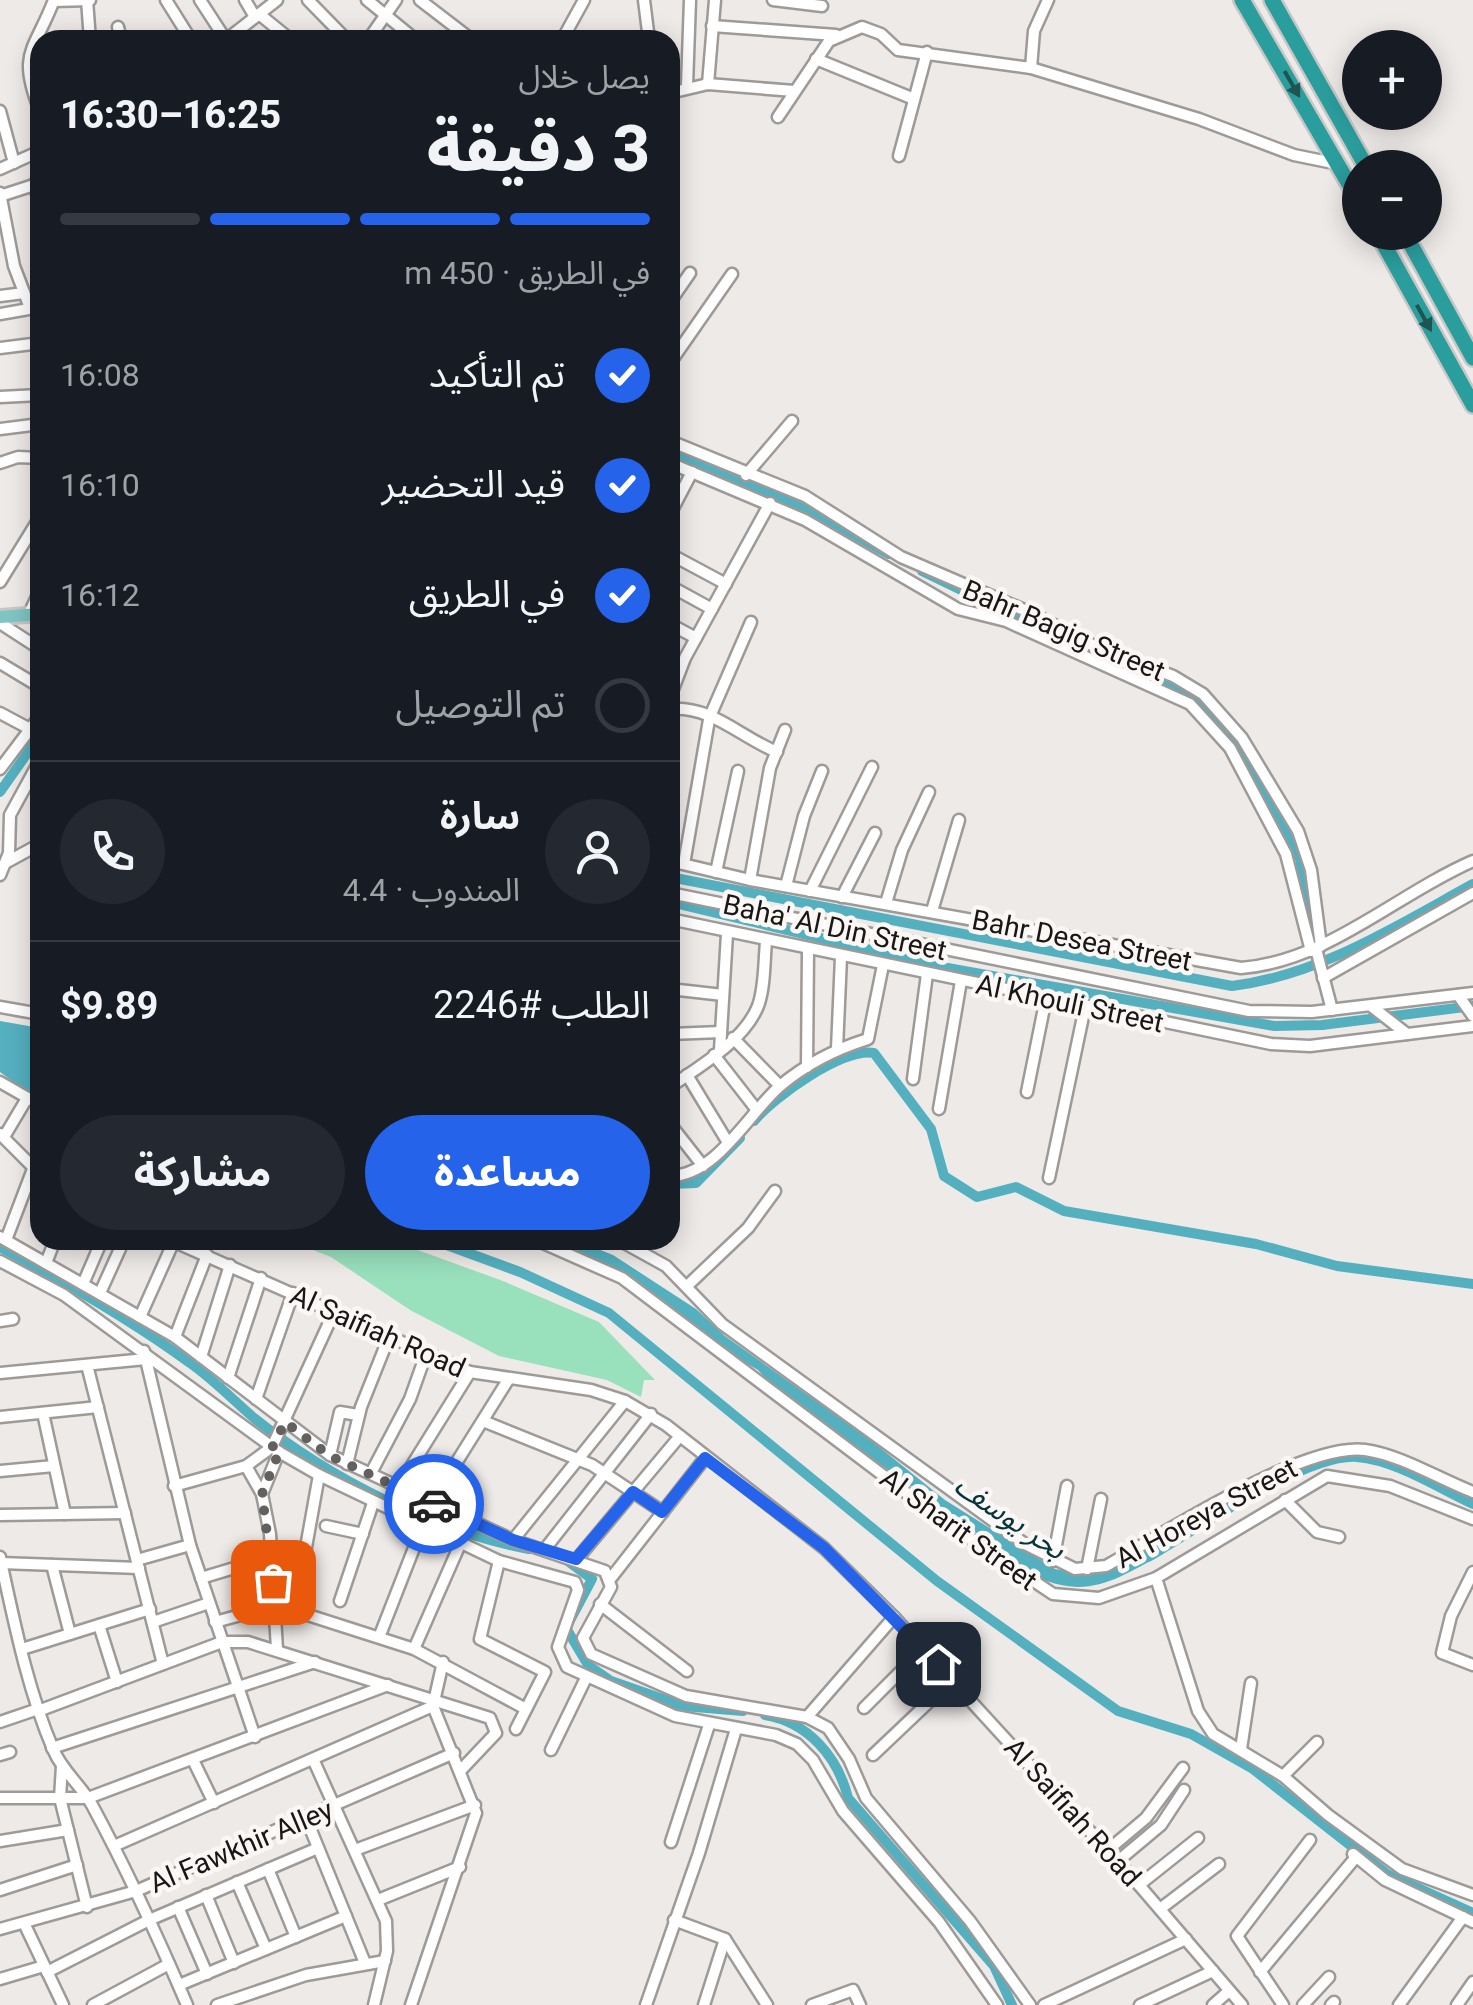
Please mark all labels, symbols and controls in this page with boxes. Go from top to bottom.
map controls [1342,30,1442,250]
button: + [1342,30,1442,130]
text: يصل خلال [519,58,650,96]
one-way arrow [1283,70,1300,98]
text: 16:25–16:30 [60,93,281,137]
text: 3 دقيقة [427,111,650,187]
button: − [1342,150,1442,250]
text: في الطريق · 450 m [404,254,650,292]
one-way arrow [1416,303,1433,332]
icon: check [595,348,650,403]
text: تم التأكيد [429,352,565,396]
text: 16:08 [60,356,140,394]
icon: check [595,458,650,513]
text: قيد التحضير [382,462,565,506]
text: 16:10 [60,466,140,504]
icon: check [595,568,650,623]
text: في الطريق [409,572,565,616]
street label: Bahr Bagig Street [958,573,1170,688]
text: 16:12 [60,576,140,614]
text: تم التوصيل [396,682,565,726]
text: سارة [440,794,520,838]
button: phone [60,799,165,904]
button: person [545,799,650,904]
text: المندوب · 4.4 [343,871,520,909]
street label: Baha' Al Din Street [720,888,950,967]
street label: Bahr Desea Street [969,903,1195,978]
street label: Al Khouli Street [973,968,1167,1039]
text: الطلب #2246 [433,983,650,1027]
text: $9.89 [60,984,158,1028]
button: مشاركة [60,1115,345,1230]
button: مساعدة [365,1115,650,1230]
street label: Al Saifiah Road [285,1278,470,1385]
street label: Al Horeya Street [1110,1452,1303,1575]
courier [384,1454,484,1554]
street label: Al Sharit Street [874,1462,1043,1597]
water label: بحر يوسف [948,1467,1073,1567]
icon: car [407,1477,462,1532]
pin [231,1540,316,1625]
icon: bag [246,1555,301,1610]
pin [896,1622,981,1707]
icon: home [911,1637,966,1692]
street label: Al Saifiah Road [997,1731,1148,1893]
street label: Al Fawkhir Alley [145,1793,338,1900]

